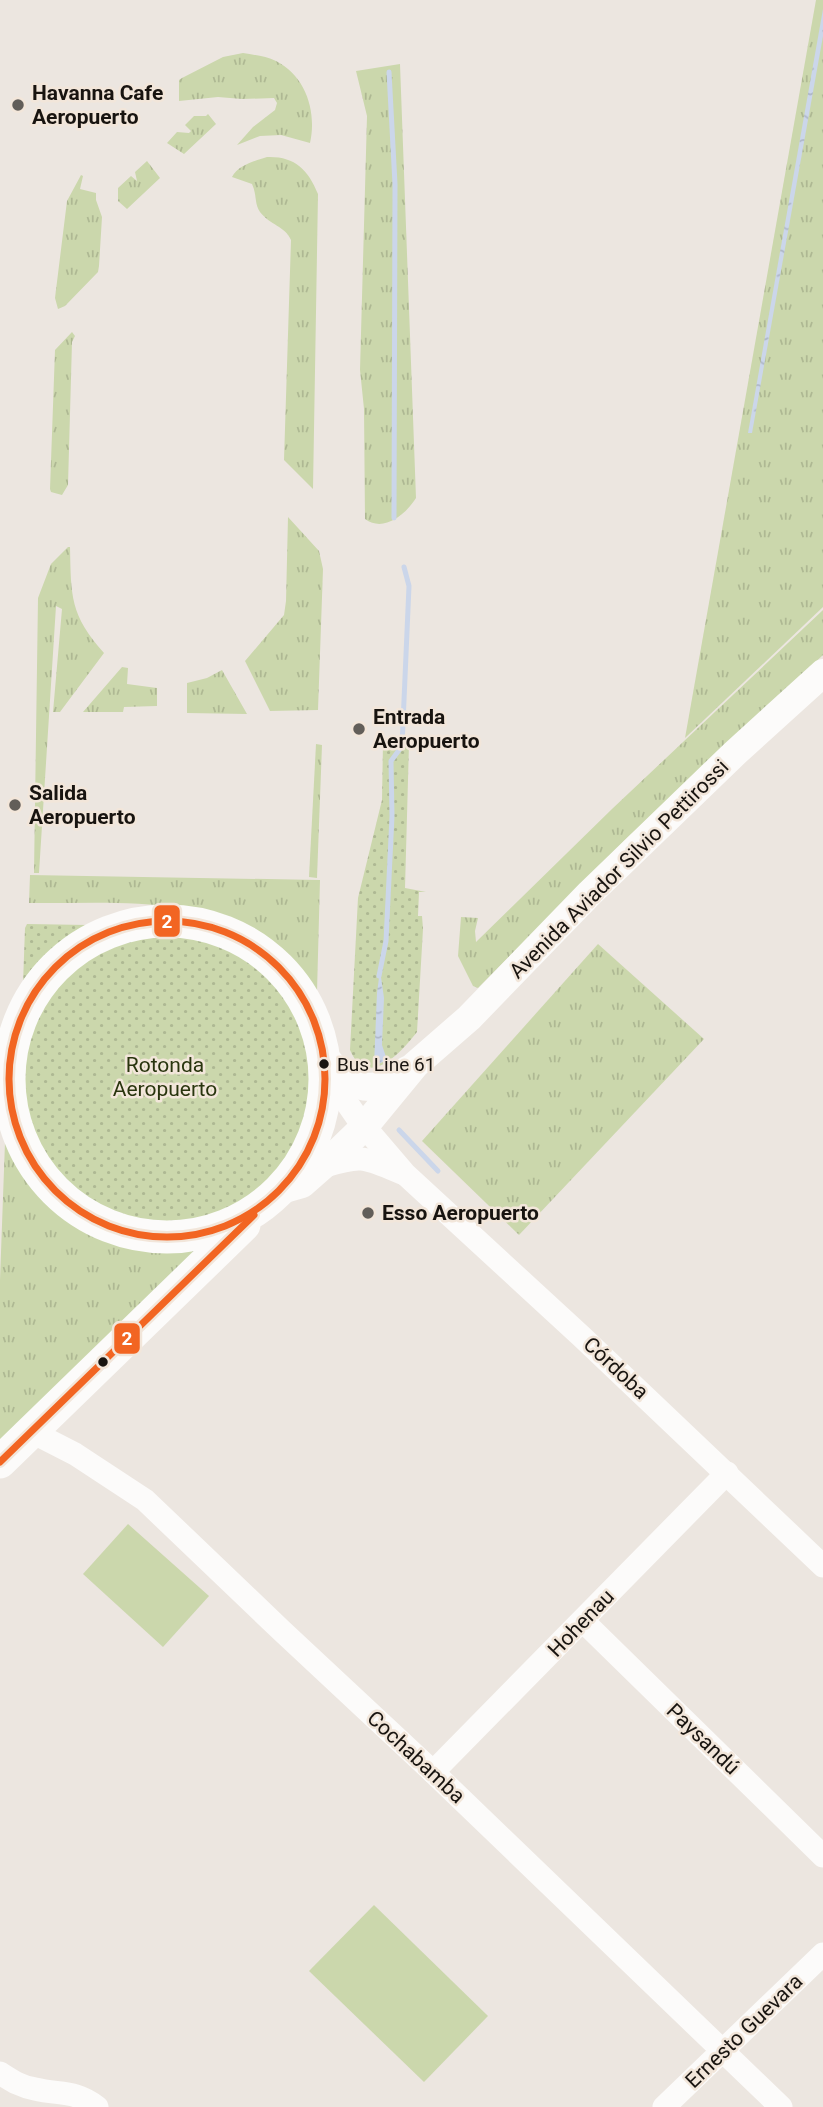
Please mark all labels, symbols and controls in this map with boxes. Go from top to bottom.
place label: Havanna Cafe Aeropuerto [32,81,163,129]
marker: Havanna Cafe Aeropuerto [10,97,26,113]
place label: Entrada Aeropuerto [373,705,480,753]
marker: Entrada Aeropuerto [351,721,367,737]
street label: Avenida Aviador Silvio Pettirossi [505,755,733,983]
place label: Salida Aeropuerto [29,781,136,829]
marker: Salida Aeropuerto [7,797,23,813]
line badge: 2 [153,904,181,938]
text: 2 [162,910,173,933]
park label: Rotonda Aeropuerto [113,1053,217,1101]
place label: Bus Line 61 [337,1053,435,1076]
marker: Bus Line 61 [317,1057,331,1071]
place label: Esso Aeropuerto [382,1201,539,1225]
marker: Esso Aeropuerto [360,1205,376,1221]
line badge: 2 [113,1322,141,1355]
text: 2 [122,1327,133,1350]
street label: Córdoba [579,1332,653,1404]
unlabelled marker [96,1355,110,1369]
street label: Hohenau [543,1584,619,1662]
street label: Paysandú [662,1699,744,1779]
street label: Cochabamba [362,1706,470,1808]
street label: Ernesto Guevara [681,1969,807,2093]

